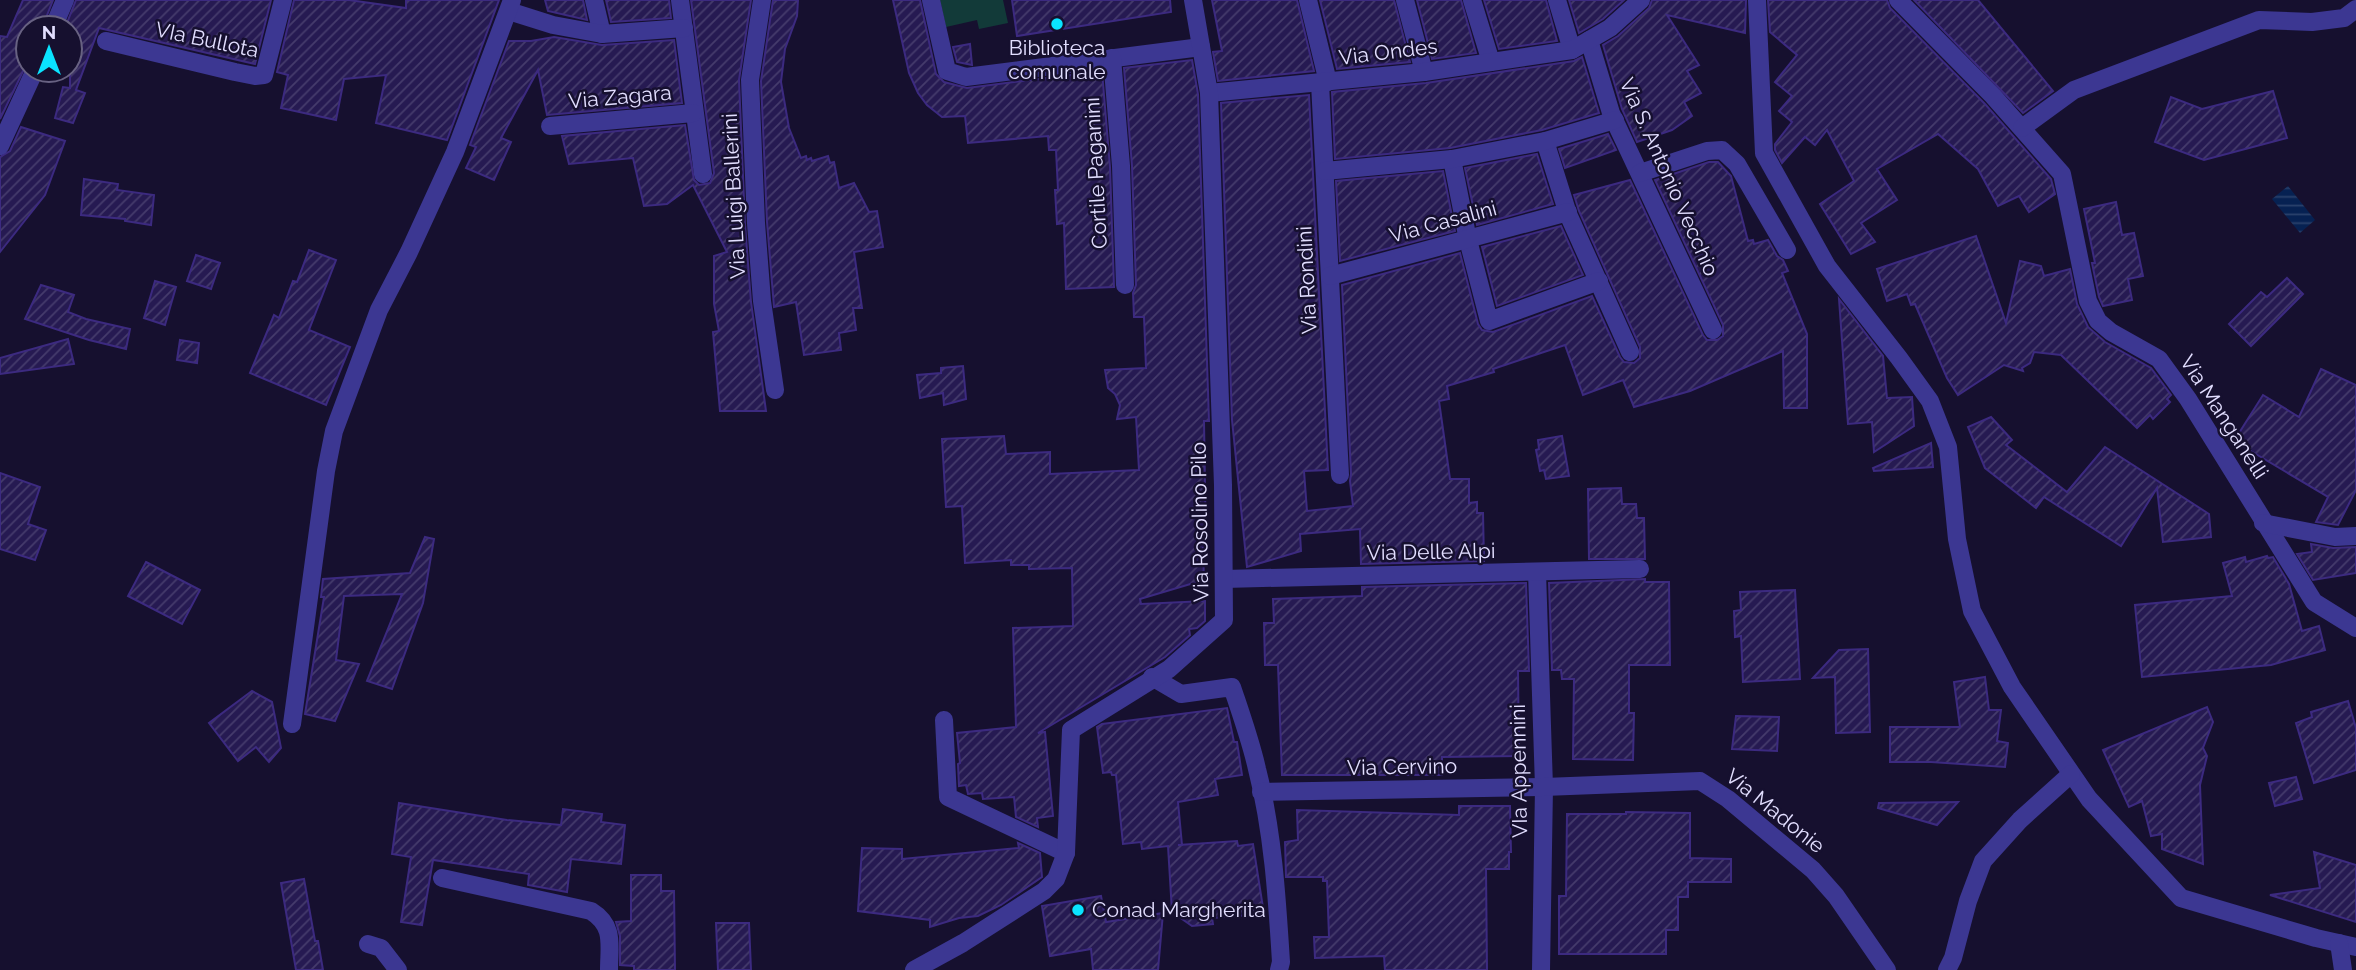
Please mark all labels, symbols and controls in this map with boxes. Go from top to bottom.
north arrow [14,14,84,84]
street label: VIa Bullota [153,16,261,63]
marker: Biblioteca comunale [1049,16,1065,32]
text: N [42,21,56,43]
street label: Via Ondes [1337,33,1439,70]
place label: Biblioteca comunale [1008,35,1106,84]
street label: Via S. Antonio Vecchio [1614,74,1724,280]
street label: Via Zagara [567,80,673,113]
street label: Cortile Paganini [1079,97,1112,249]
street label: Via Luigi Ballerini [717,113,750,279]
street label: Via Casalini [1386,195,1499,248]
street label: Via Rondini [1291,225,1322,335]
street label: Via Manganelli [2175,350,2274,483]
street label: Via Rosolino Pilo [1186,442,1213,602]
street label: Via Delle Alpi [1366,538,1496,565]
street label: VIa Appennini [1505,704,1532,838]
street label: Via Cervino [1347,753,1457,780]
street label: Via Madonie [1721,763,1830,858]
place label: Conad Margherita [1092,897,1266,922]
marker: Conad Margherita [1070,902,1086,918]

